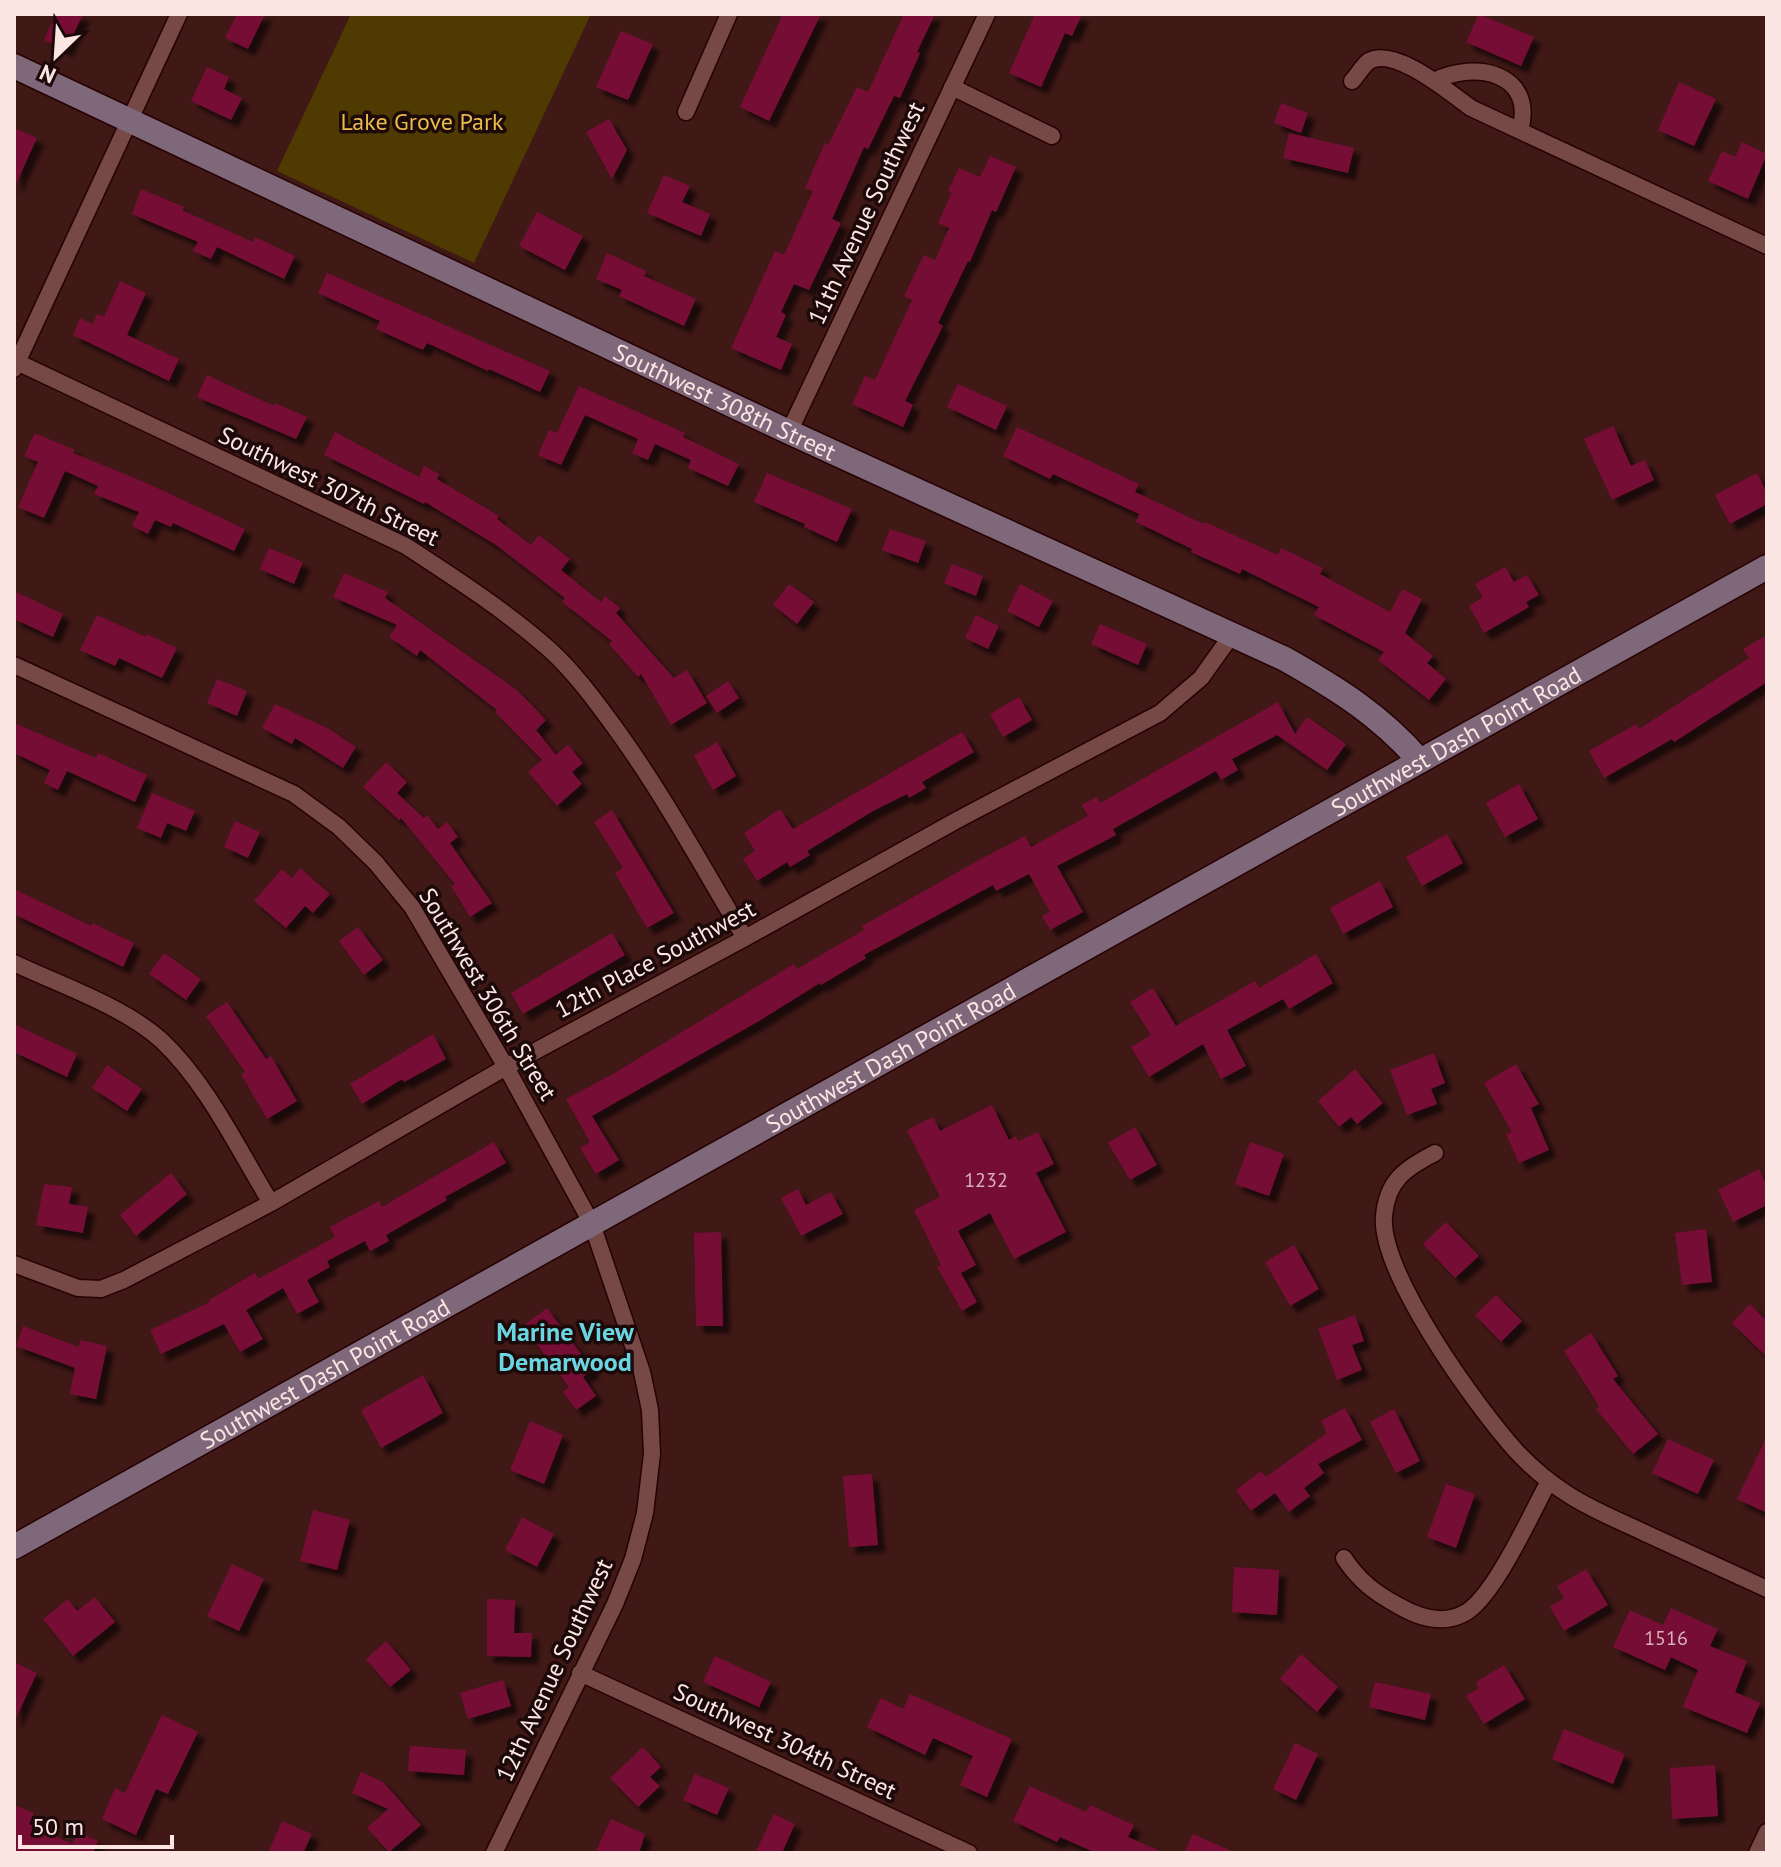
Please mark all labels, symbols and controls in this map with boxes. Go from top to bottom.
north arrow [16,16,96,96]
text: N [35,58,60,90]
street label: 11th Avenue Southwest [801,97,931,329]
park label: Lake Grove Park [340,106,504,137]
street label: Southwest 308th Street [609,336,841,467]
street label: Southwest 307th Street [214,419,444,553]
street label: Southwest Dash Point Road [1325,659,1587,823]
street label: Southwest 306th Street [412,882,564,1106]
street label: 12th Place Southwest [549,893,761,1025]
street label: Southwest Dash Point Road [760,975,1021,1139]
house number: 1232 [964,1167,1008,1193]
street label: Southwest Dash Point Road [194,1291,455,1456]
district label: Marine View Demarwood [496,1315,634,1378]
street label: 12th Avenue Southwest [489,1554,619,1786]
house number: 1516 [1644,1625,1688,1651]
street label: Southwest 304th Street [669,1676,901,1806]
scale bar [20,1799,172,1849]
text: 50 m [32,1811,84,1842]

